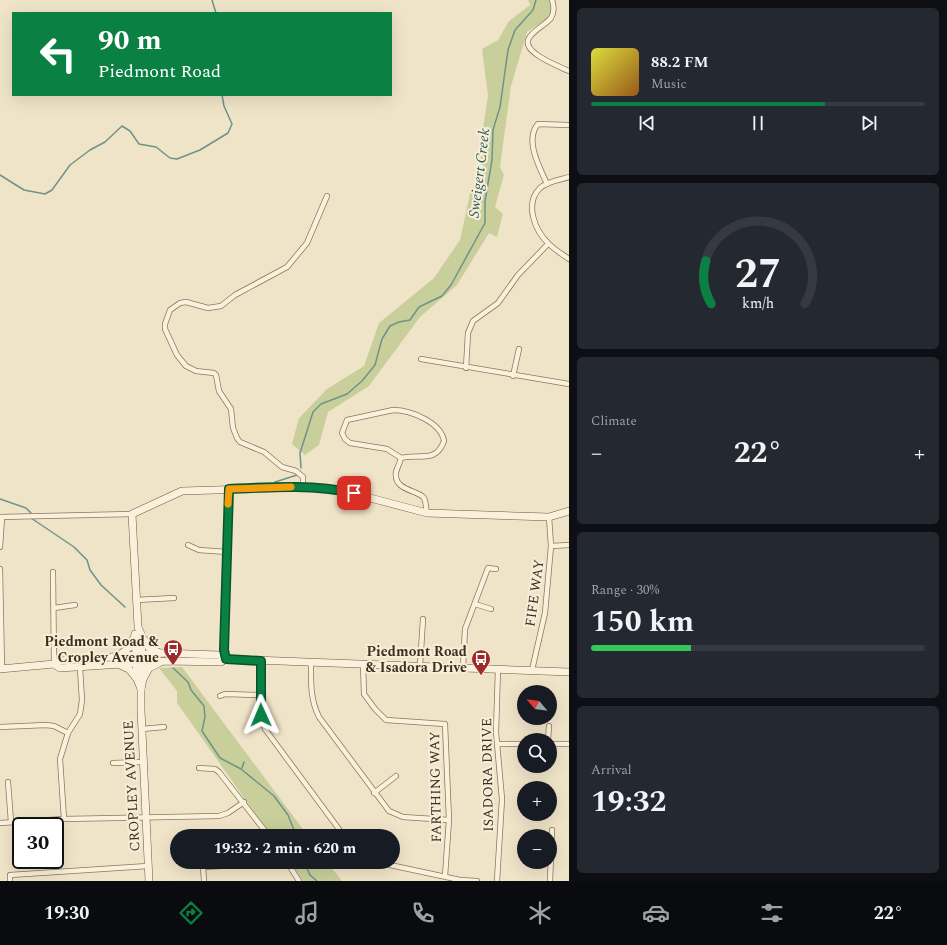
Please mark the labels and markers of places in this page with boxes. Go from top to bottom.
pin [337,476,371,510]
place label: Piedmont Road & Cropley Avenue [44,631,159,668]
bus stop icon: Piedmont Road & Cropley Avenue [162,638,184,666]
place label: Piedmont Road & Isadora Drive [366,641,467,678]
bus stop icon: Piedmont Road & Isadora Drive [470,648,492,676]

